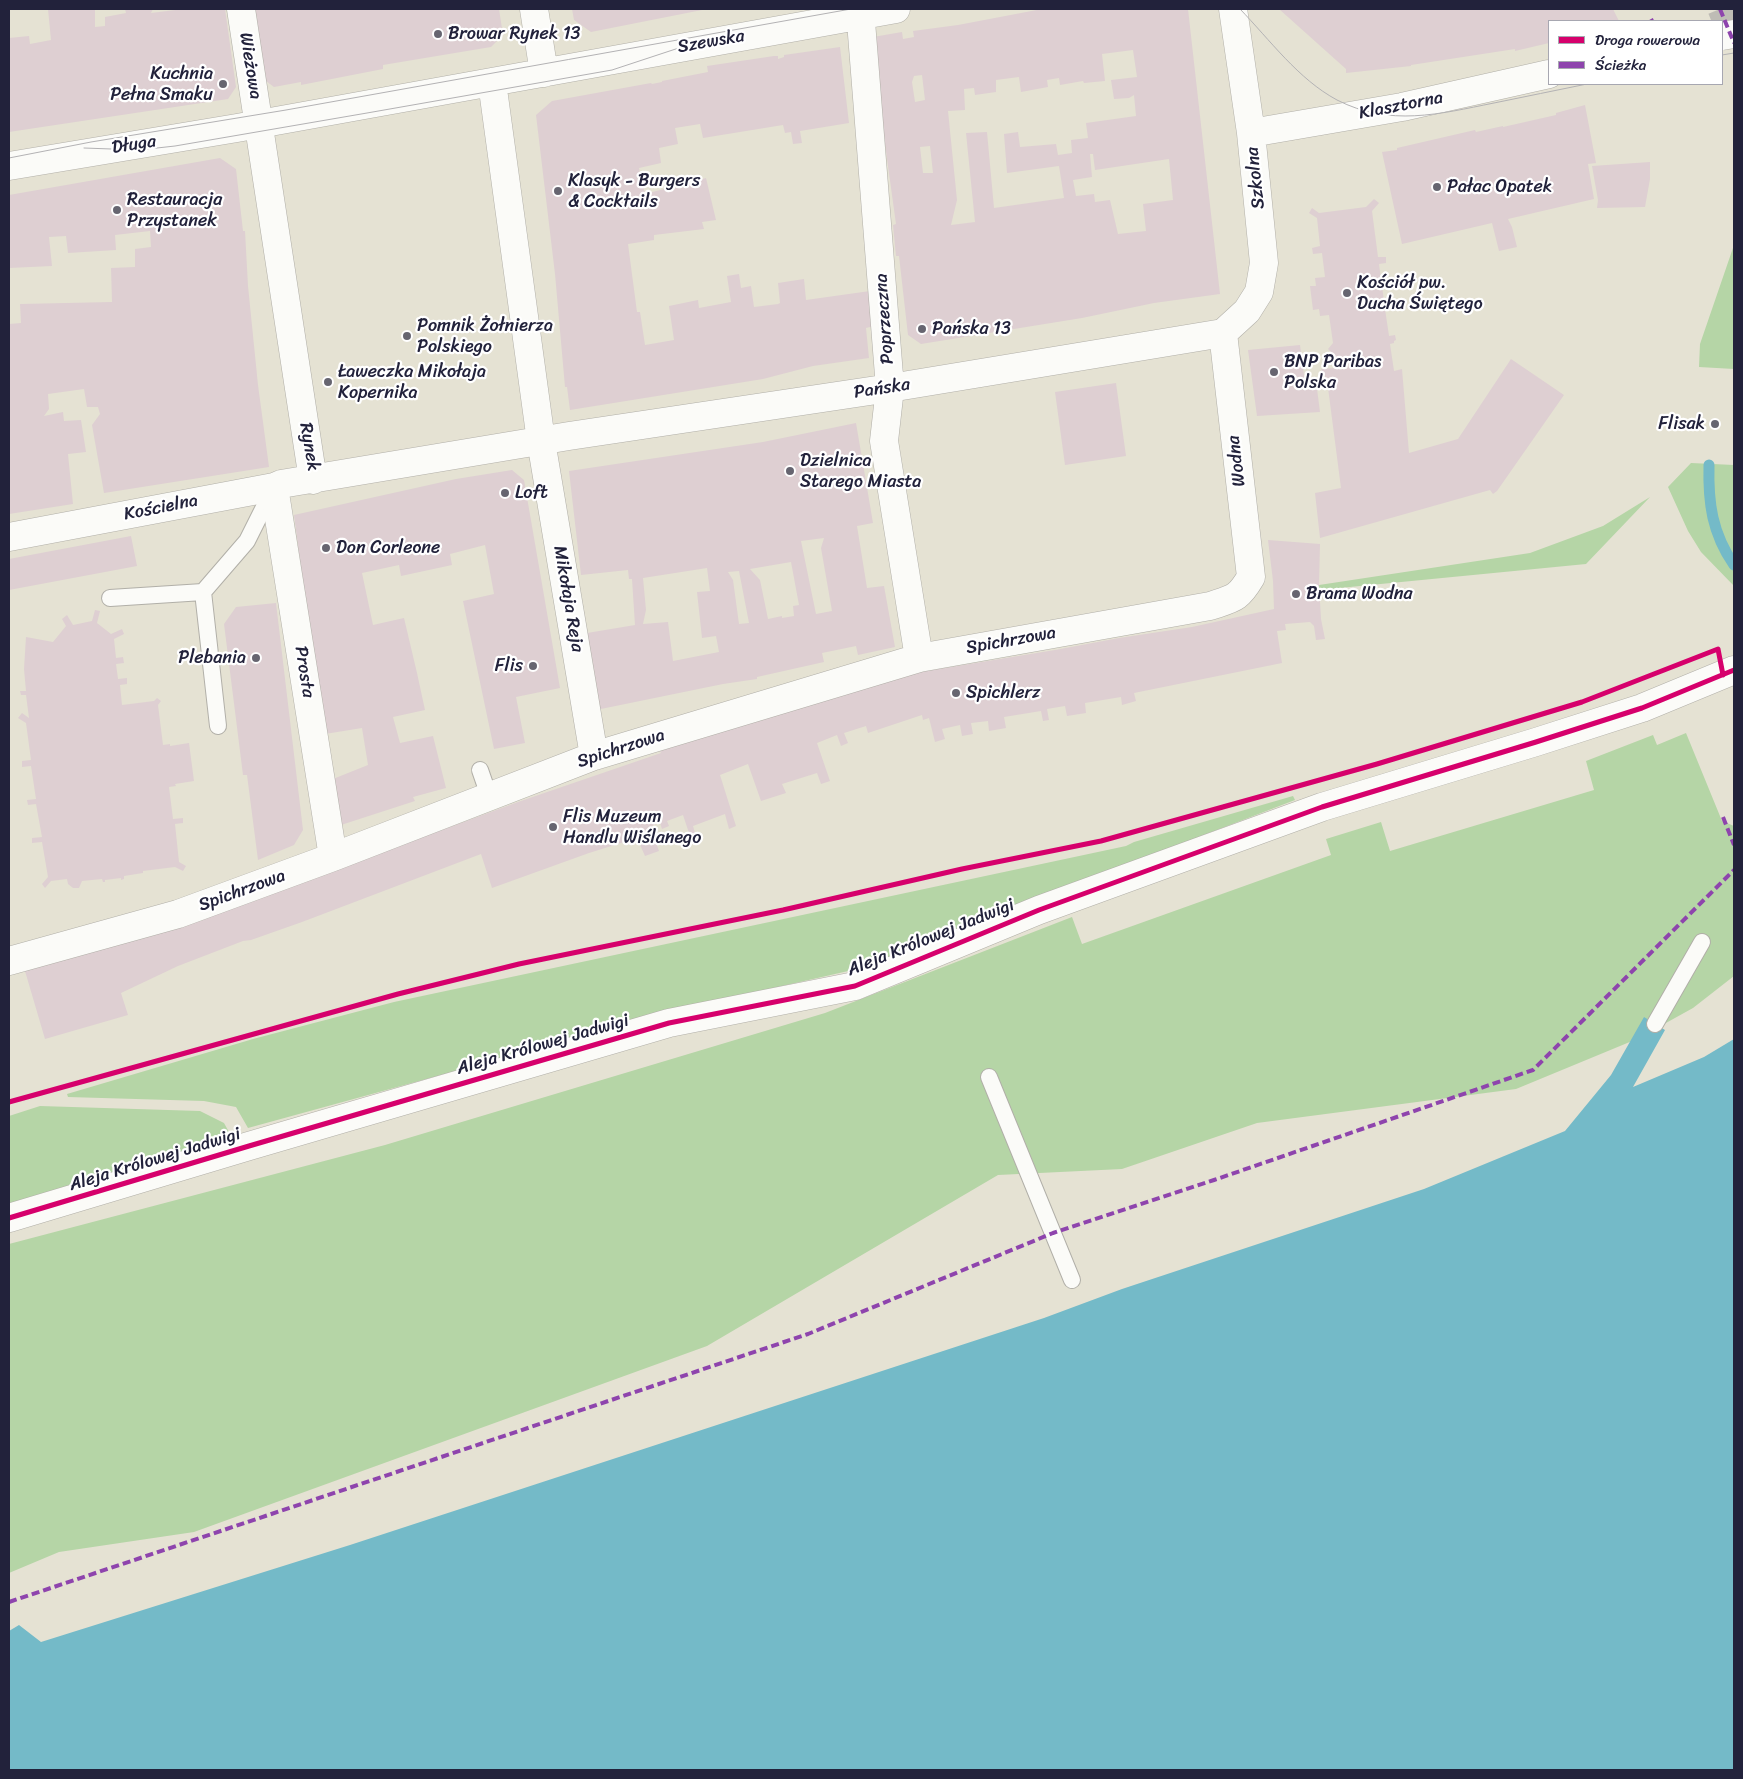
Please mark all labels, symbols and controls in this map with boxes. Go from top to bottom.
legend [1548,20,1723,85]
place label: Browar Rynek 13 [448,23,580,45]
street label: Szewska [676,26,746,58]
text: Droga rowerowa [1595,27,1700,53]
marker: Browar Rynek 13 [432,28,444,40]
street label: Wieżowa [234,31,266,101]
text: Ścieżka [1595,52,1646,78]
place label: Kuchnia Pełna Smaku [110,63,213,106]
marker: Kuchnia Pełna Smaku [217,78,229,90]
street label: Klasztorna [1357,87,1445,125]
street label: Długa [110,131,158,159]
street label: Szkolna [1242,146,1270,210]
place label: Klasyk - Burgers & Cocktails [568,170,700,212]
place label: Pałac Opatek [1447,176,1552,198]
marker: Pałac Opatek [1431,181,1443,193]
marker: Klasyk - Burgers & Cocktails [552,185,564,197]
place label: Restauracja Przystanek [127,189,222,232]
marker: Restauracja Przystanek [111,204,123,216]
place label: Kościół pw. Ducha Świętego [1357,272,1483,314]
street label: Poprzeczna [871,273,899,365]
marker: Kościół pw. Ducha Świętego [1341,287,1353,299]
place label: Pomnik Żołnierza Polskiego [417,315,553,358]
place label: Pańska 13 [932,318,1011,340]
marker: Pańska 13 [916,323,928,335]
marker: Pomnik Żołnierza Polskiego [401,330,413,342]
place label: BNP Paribas Polska [1284,351,1381,394]
place label: Ławeczka Mikołaja Kopernika [338,361,486,404]
marker: BNP Paribas Polska [1268,366,1280,378]
street label: Pańska [852,374,912,404]
marker: Ławeczka Mikołaja Kopernika [322,376,334,388]
place label: Flisak [1658,413,1705,435]
marker: Flisak [1709,418,1721,430]
street label: Rynek [294,421,324,473]
street label: Wodna [1223,434,1251,488]
place label: Dzielnica Starego Miasta [800,450,921,492]
marker: Dzielnica Starego Miasta [784,465,796,477]
place label: Loft [515,482,548,504]
marker: Loft [499,487,511,499]
street label: Kościelna [122,490,200,526]
place label: Don Corleone [336,537,440,559]
marker: Don Corleone [320,542,332,554]
street label: Mikołaja Reja [548,544,588,654]
place label: Brama Wodna [1306,583,1413,605]
marker: Brama Wodna [1290,588,1302,600]
street label: Spichrzowa [964,622,1058,660]
street label: Prosta [289,645,319,699]
place label: Plebania [178,647,246,669]
marker: Plebania [250,652,262,664]
place label: Flis [495,655,523,677]
marker: Flis [527,660,539,672]
place label: Spichlerz [966,682,1041,704]
marker: Spichlerz [950,687,962,699]
street label: Spichrzowa [575,725,667,773]
place label: Flis Muzeum Handlu Wiślanego [563,806,701,849]
marker: Flis Muzeum Handlu Wiślanego [547,821,559,833]
street label: Spichrzowa [196,865,288,917]
street label: Aleja Królowej Jadwigi [844,895,1018,981]
street label: Aleja Królowej Jadwigi [454,1010,632,1080]
street label: Aleja Królowej Jadwigi [67,1124,243,1196]

